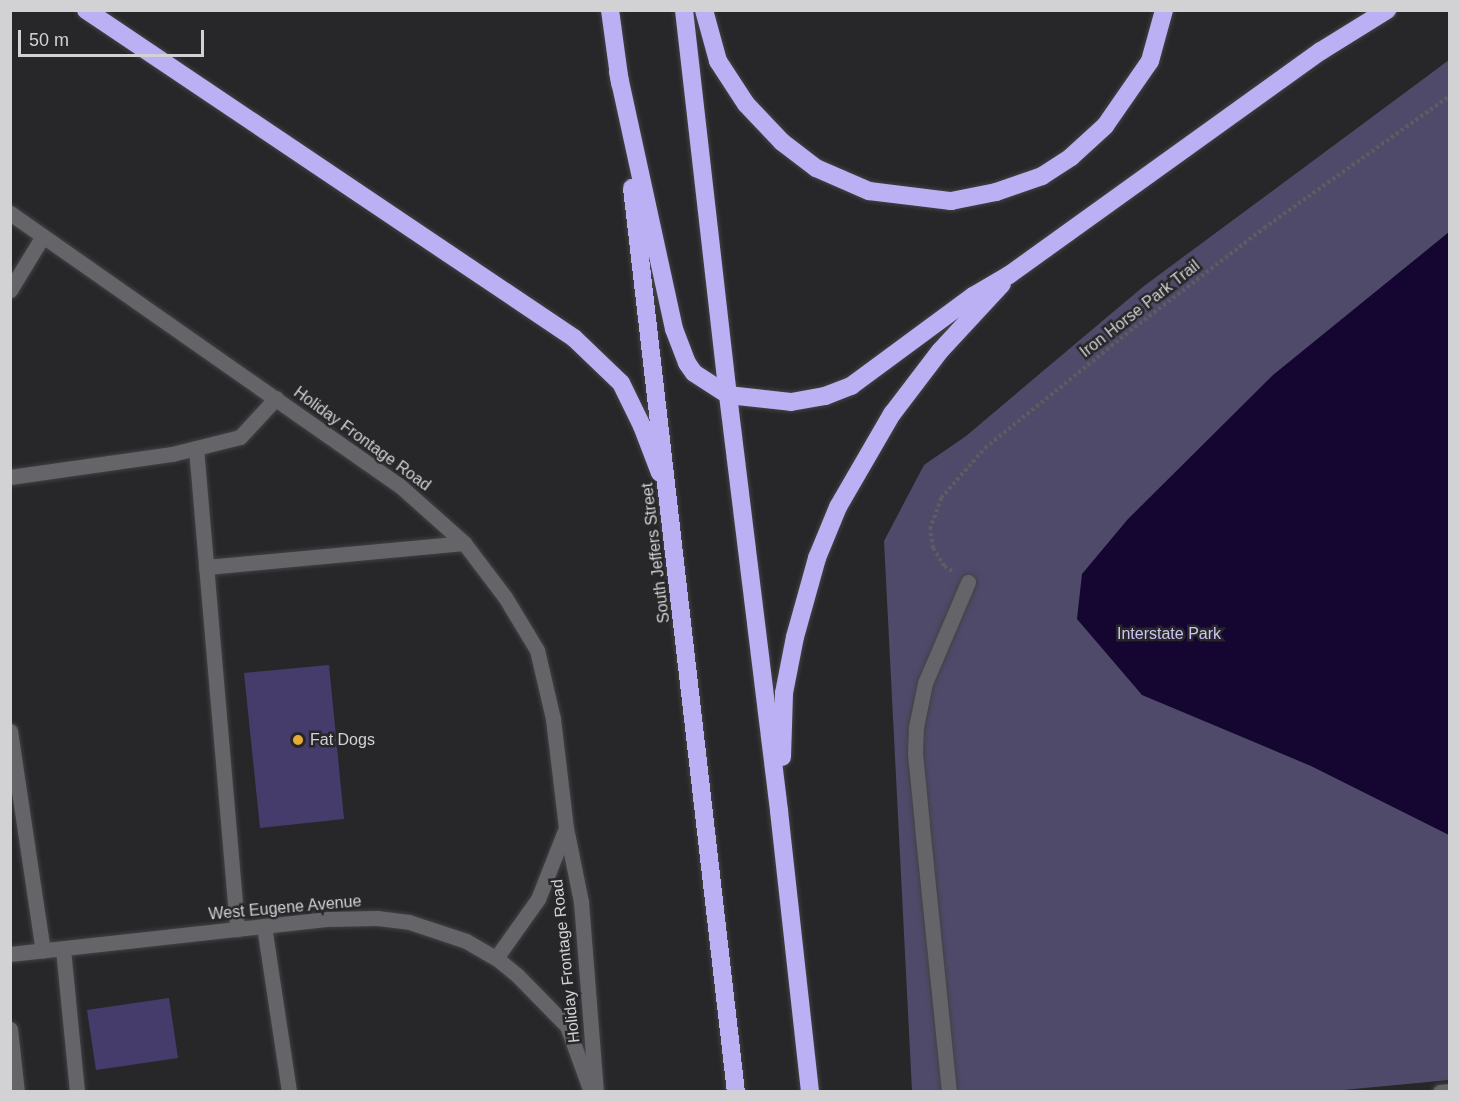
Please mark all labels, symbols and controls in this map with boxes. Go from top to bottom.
scale bar [21,18,207,56]
text: 50 m [29,30,69,50]
street label: Iron Horse Park Trail [1076,256,1204,362]
street label: Holiday Frontage Road [290,383,434,495]
street label: South Jeffers Street [638,482,674,624]
park label: Interstate Park [1117,624,1221,644]
place label: Fat Dogs [310,730,375,750]
marker: Fat Dogs [291,733,305,747]
street label: Holiday Frontage Road [548,878,584,1044]
street label: West Eugene Avenue [207,892,363,924]

